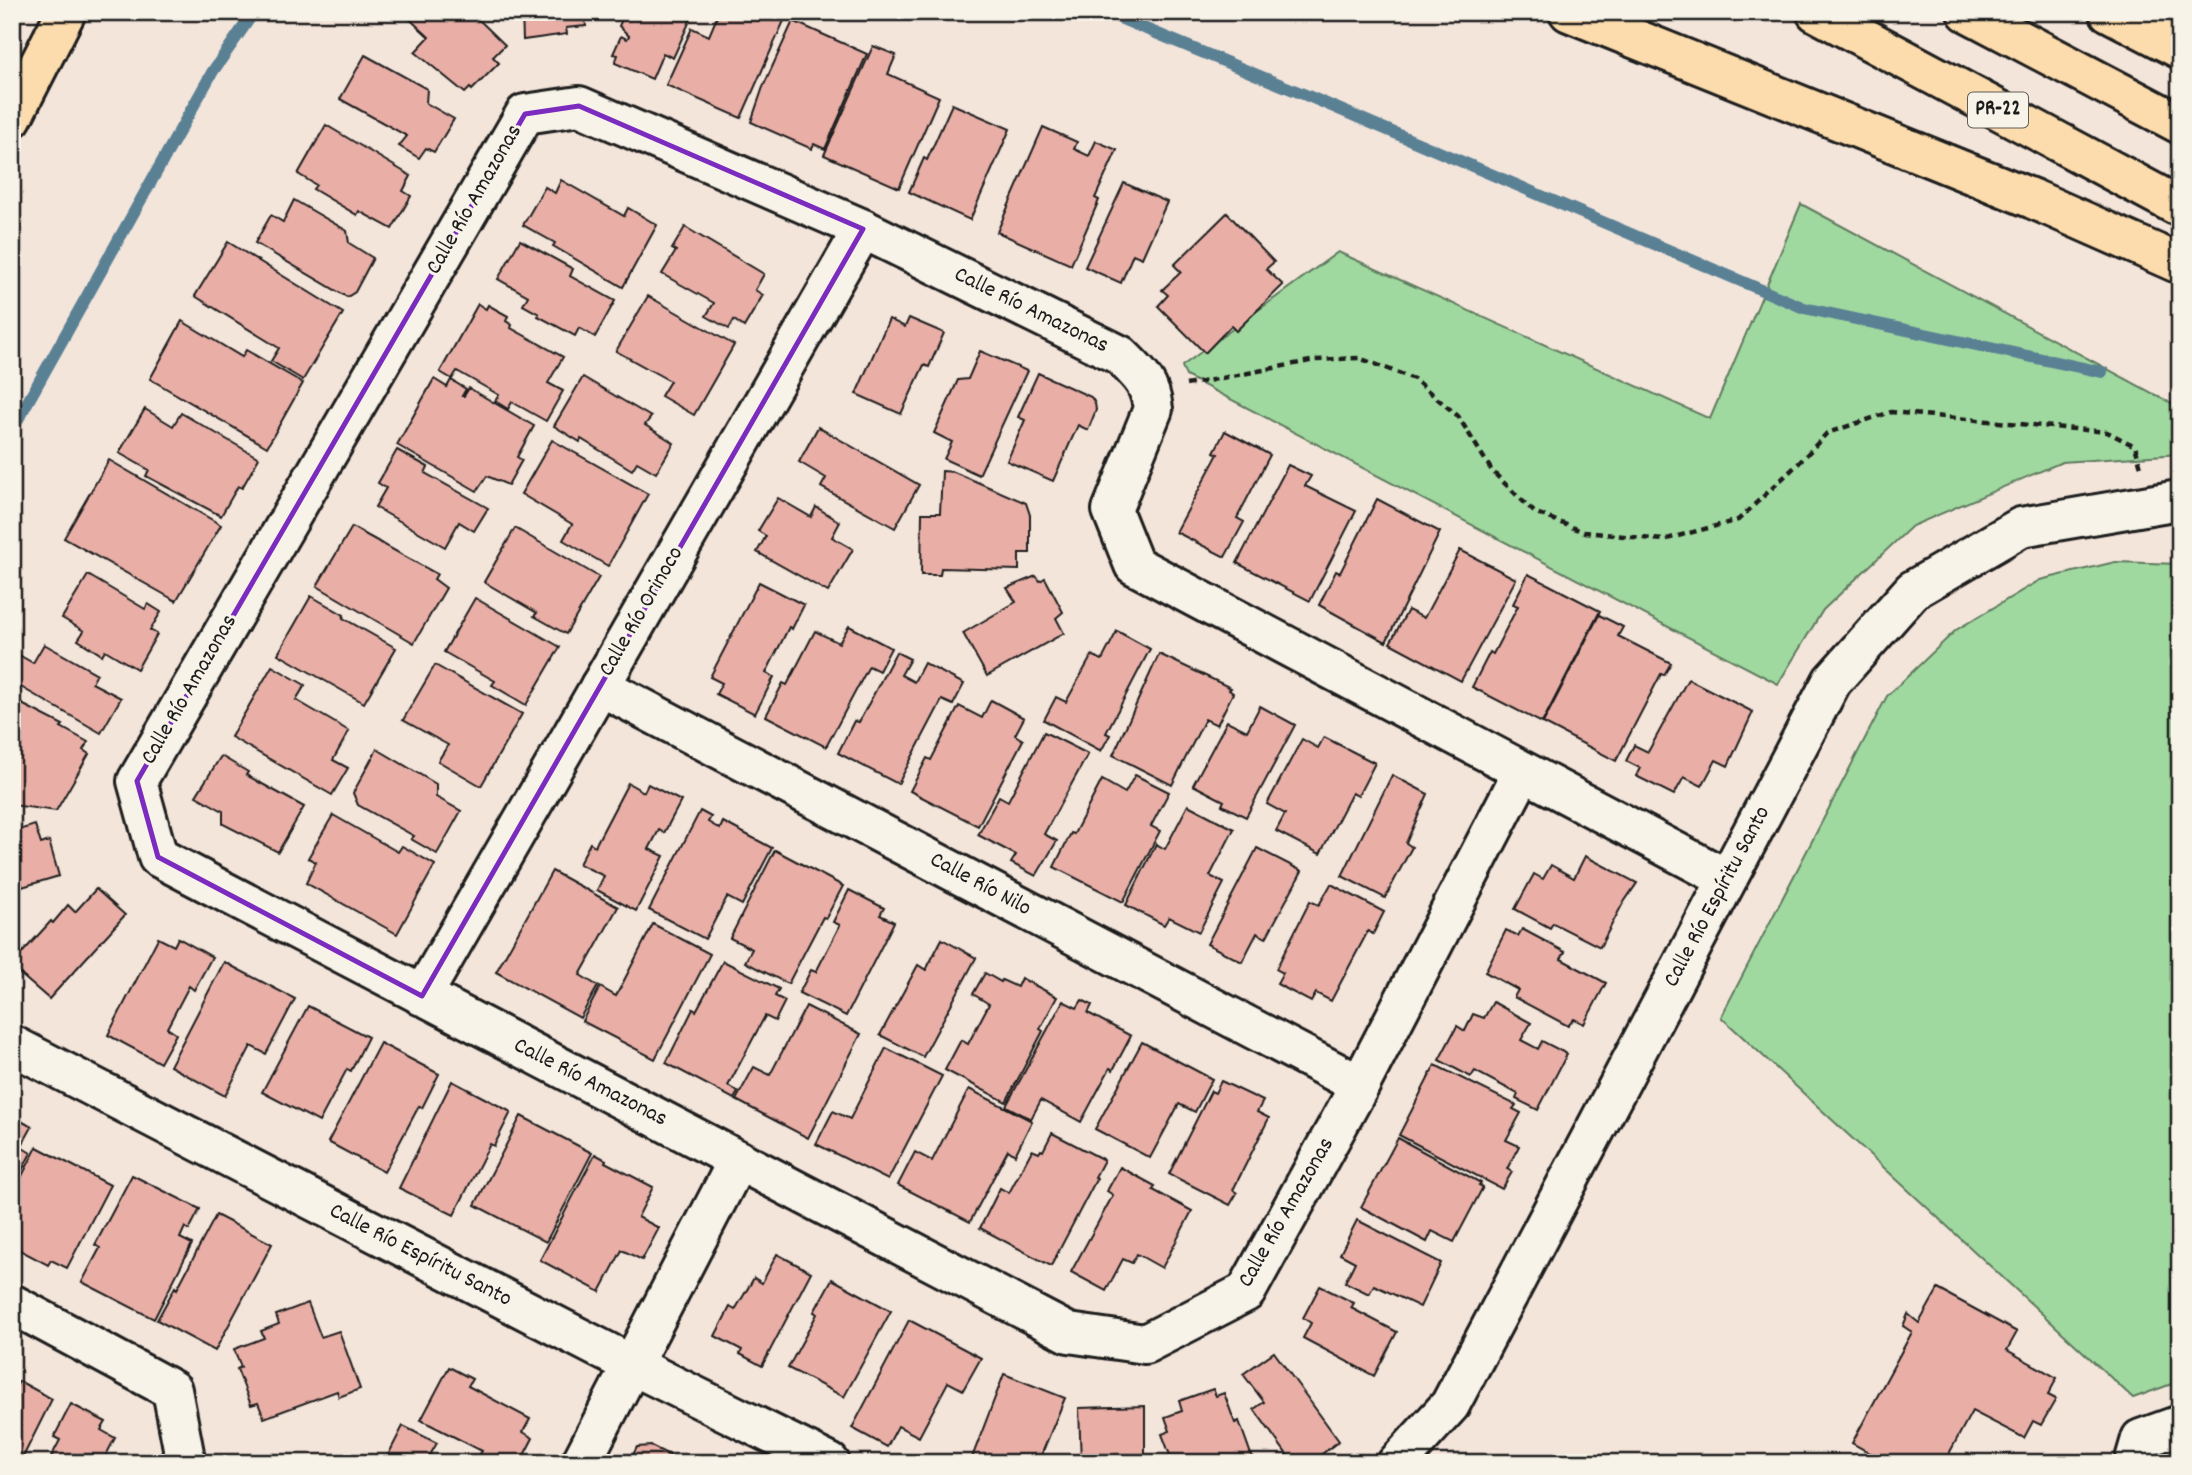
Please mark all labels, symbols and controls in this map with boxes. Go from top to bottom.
road number: PR-22 [1968,92,2028,128]
street label: Calle Río Amazonas [419,119,531,281]
street label: Calle Río Amazonas [948,259,1114,363]
street label: Calle Río Orinoco [591,541,693,683]
street label: Calle Río Amazonas [134,609,246,771]
street label: Calle Río Espíritu Santo [1656,800,1780,994]
street label: Calle Río Nilo [923,844,1037,926]
street label: Calle Río Amazonas [507,1030,673,1136]
street label: Calle Río Amazonas [1231,1132,1343,1294]
street label: Calle Río Espíritu Santo [323,1196,517,1316]

